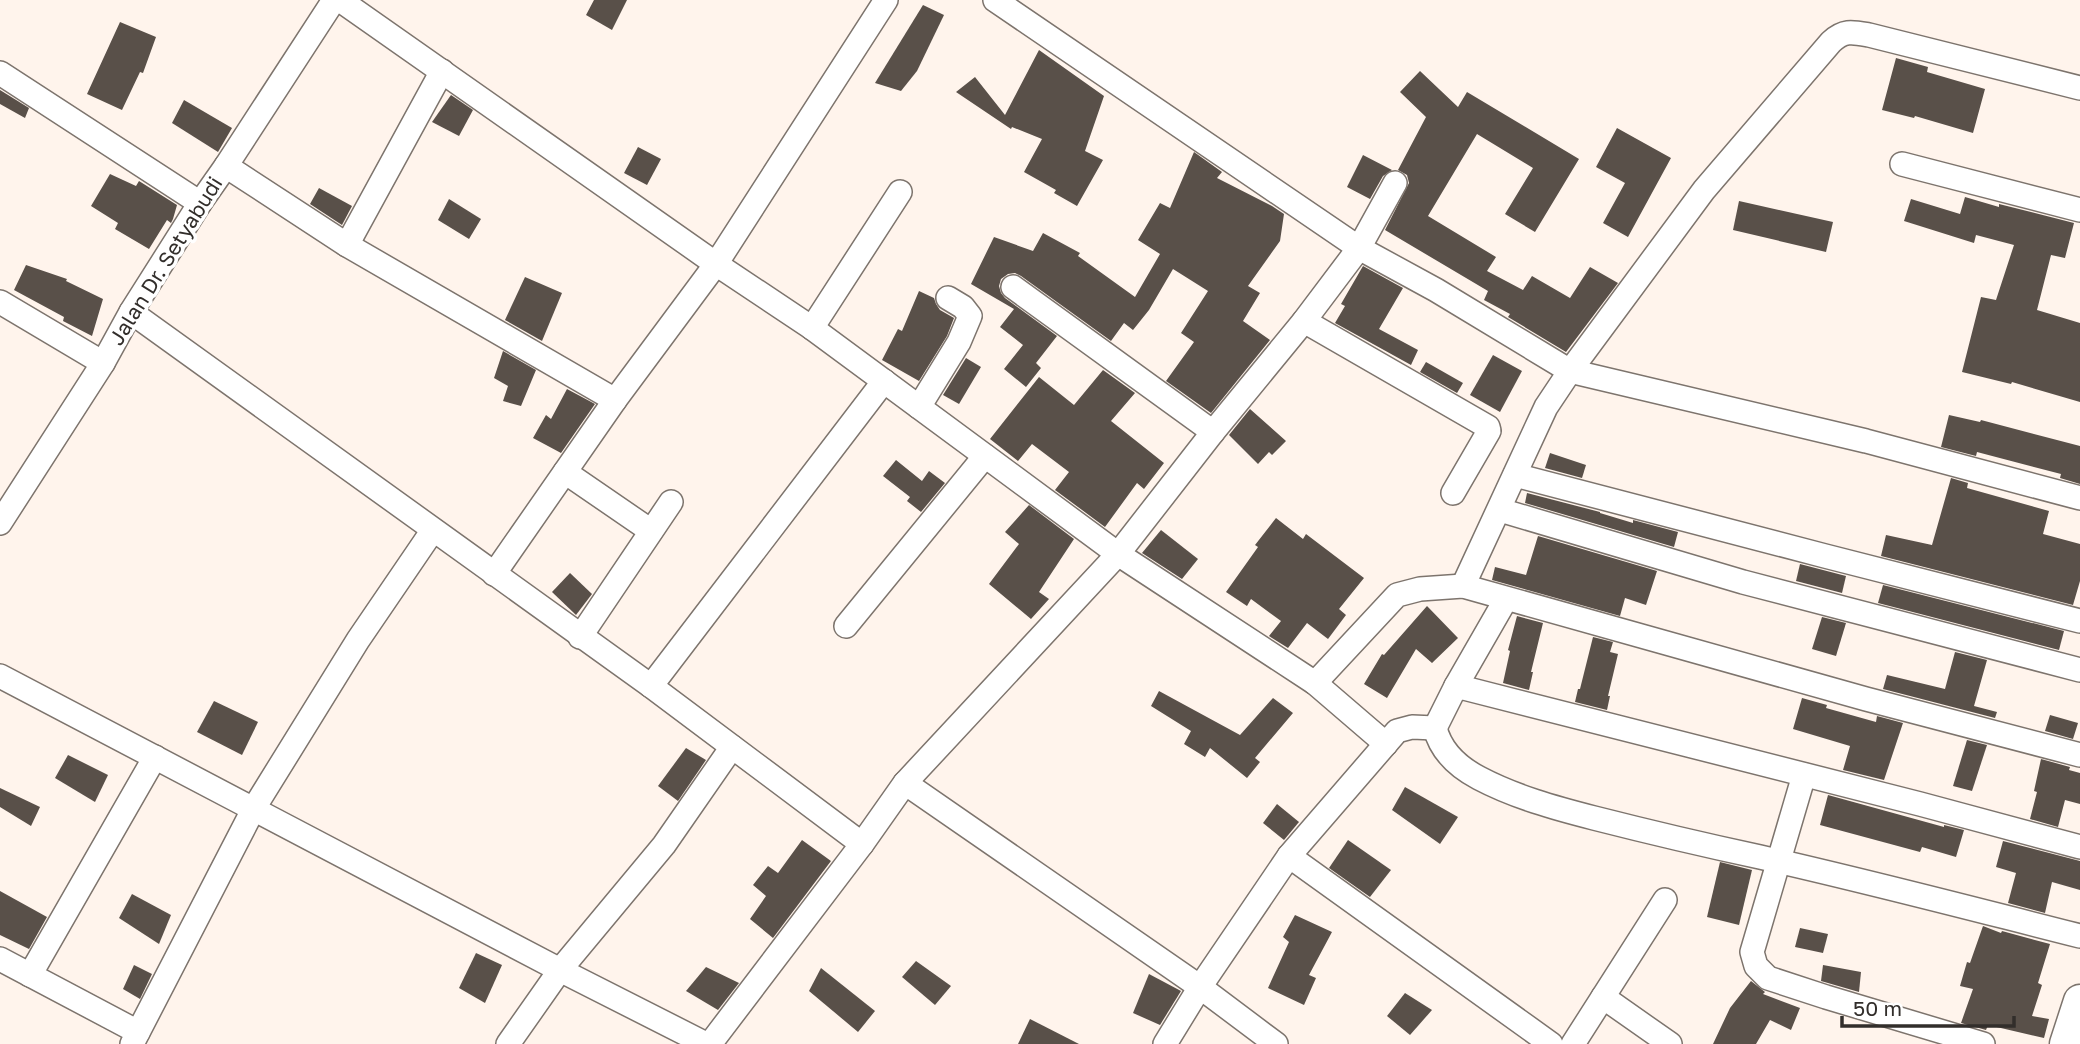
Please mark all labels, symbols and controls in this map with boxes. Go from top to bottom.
street label: Jalan Dr. Setyabudi [103,171,228,350]
scale bar [1842,984,2014,1028]
text: 50 m [1853,995,1902,1021]

